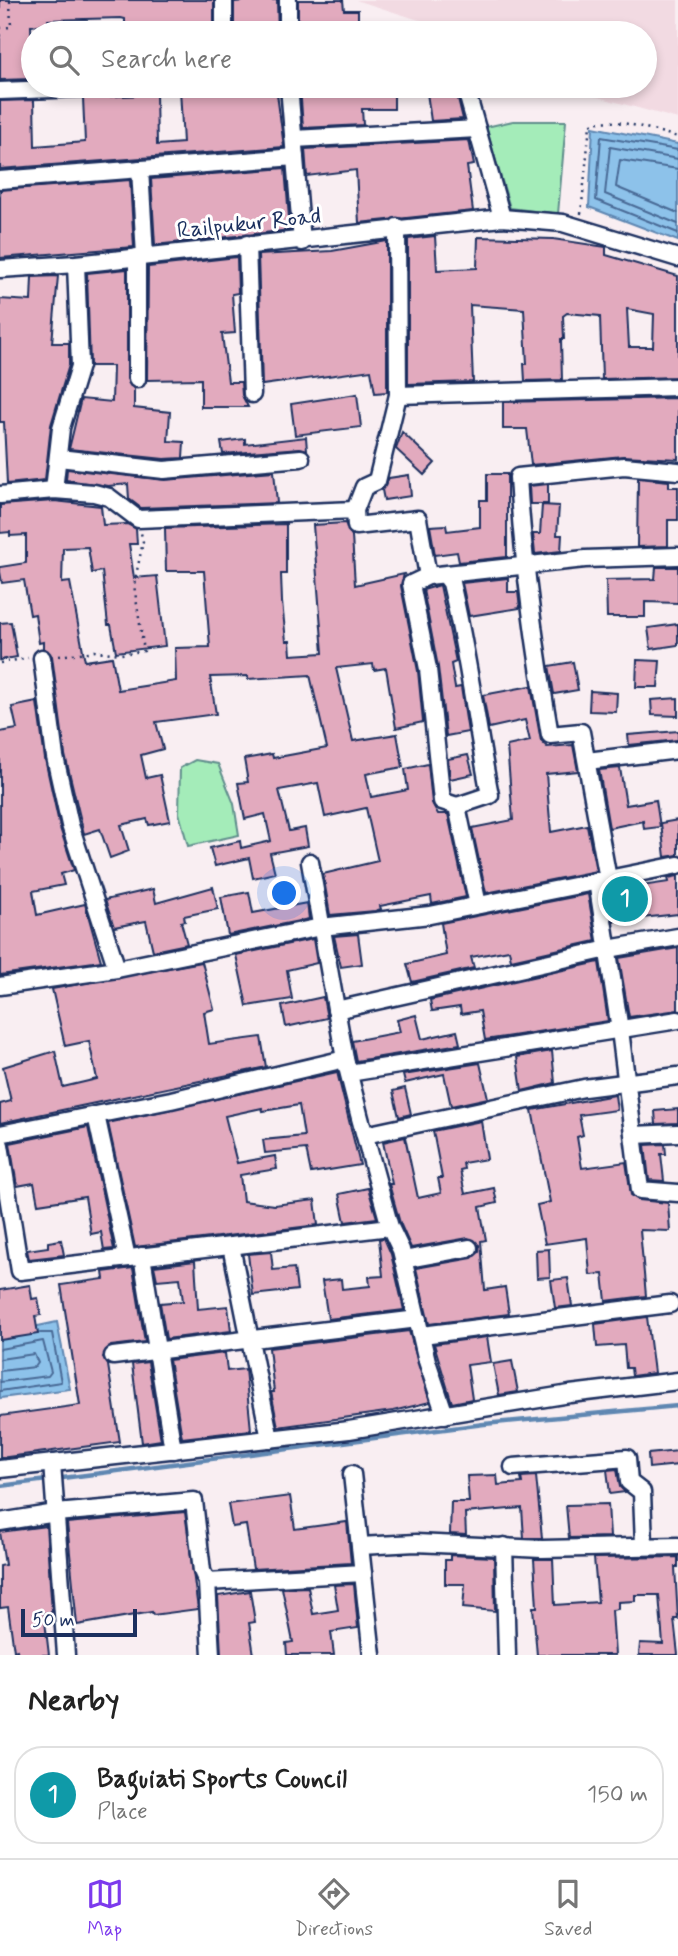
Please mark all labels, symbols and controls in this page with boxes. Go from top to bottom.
search box [21,21,657,98]
icon: search [45,41,83,79]
text: Search here [101,43,232,77]
street label: Railpukur Road [176,202,323,246]
pin: 1 [602,873,648,925]
your location [267,876,301,910]
scale bar [21,1606,136,1638]
text: 50 m [32,1608,75,1633]
text: Nearby [28,1681,119,1720]
text: Baguiati Sports Council [97,1763,347,1797]
text: 1 [48,1780,58,1810]
text: 150 m [587,1780,648,1810]
text: Place [97,1797,148,1827]
tab: Map [86,1875,124,1942]
tab: Directions [295,1875,373,1942]
tab: Saved [544,1875,592,1942]

